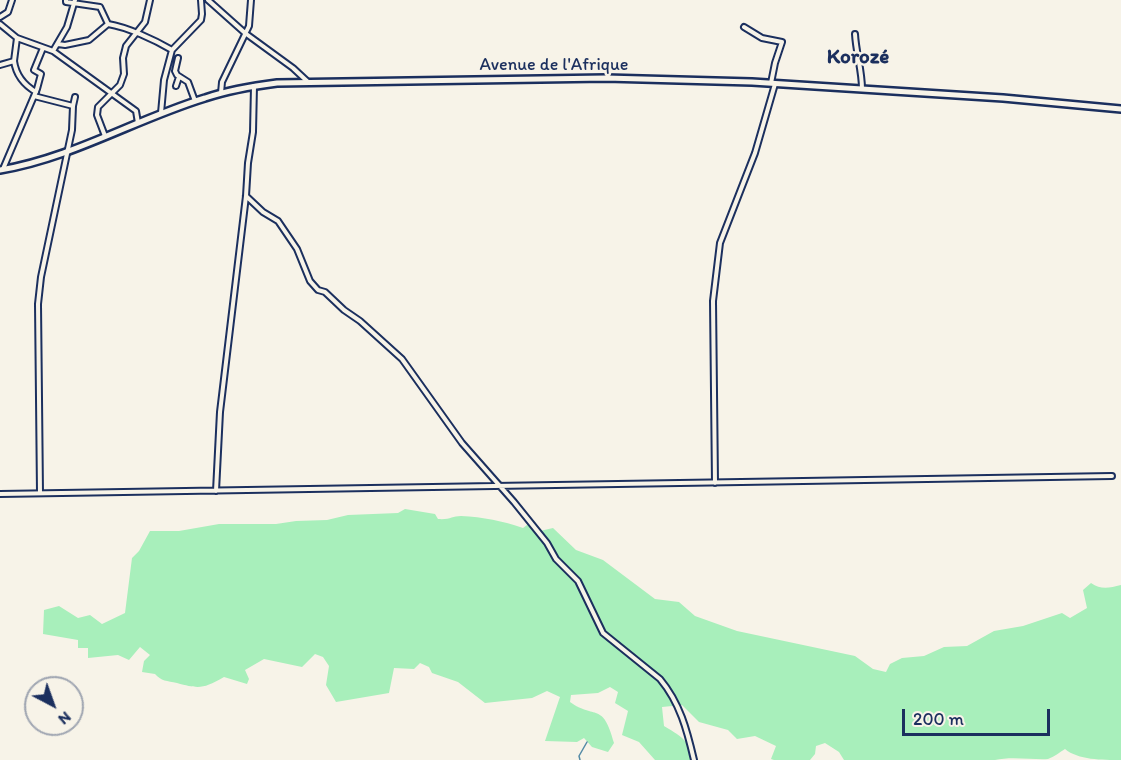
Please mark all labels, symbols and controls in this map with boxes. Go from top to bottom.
district label: Korozé [827,45,889,71]
street label: Avenue de l'Afrique [479,54,629,76]
north arrow [24,676,84,736]
scale bar [905,697,1054,735]
text: N [55,708,75,729]
text: 200 m [913,708,964,730]

